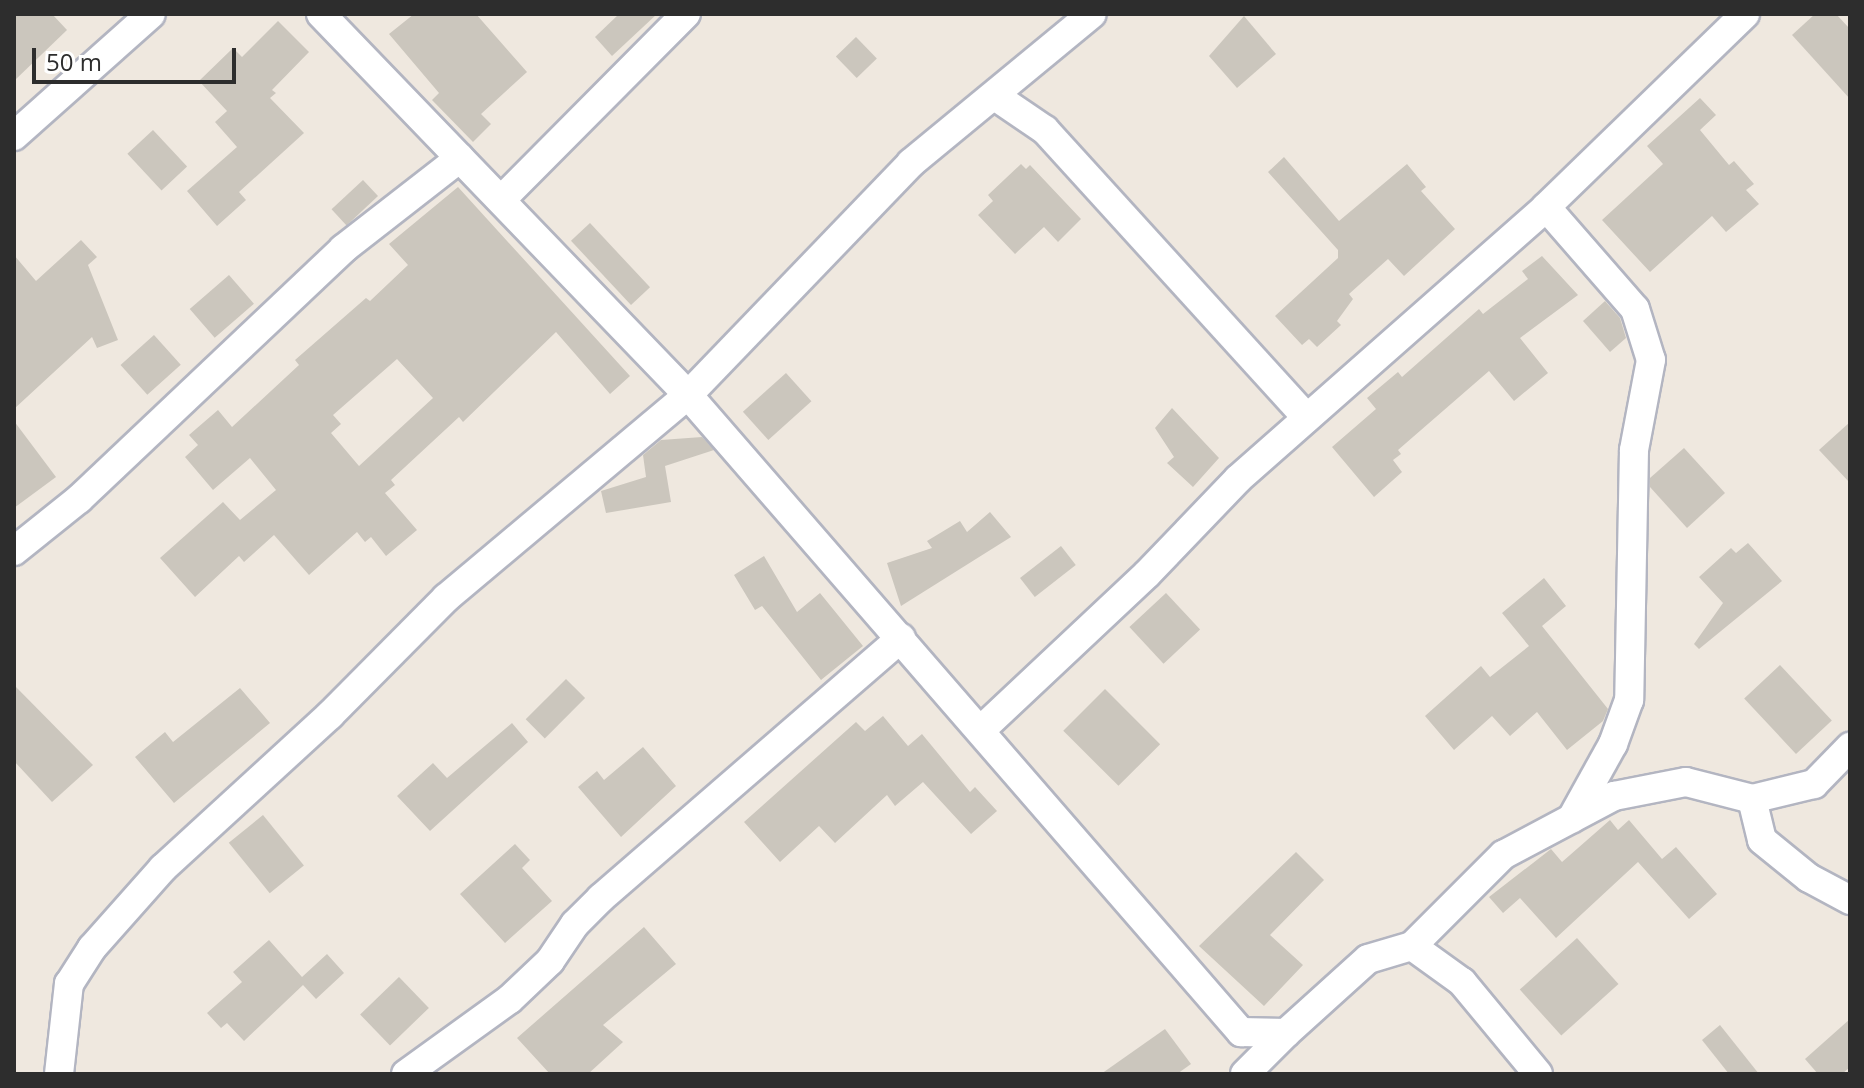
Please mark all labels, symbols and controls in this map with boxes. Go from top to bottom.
scale bar [36,32,240,82]
text: 50 m [46,45,102,78]

